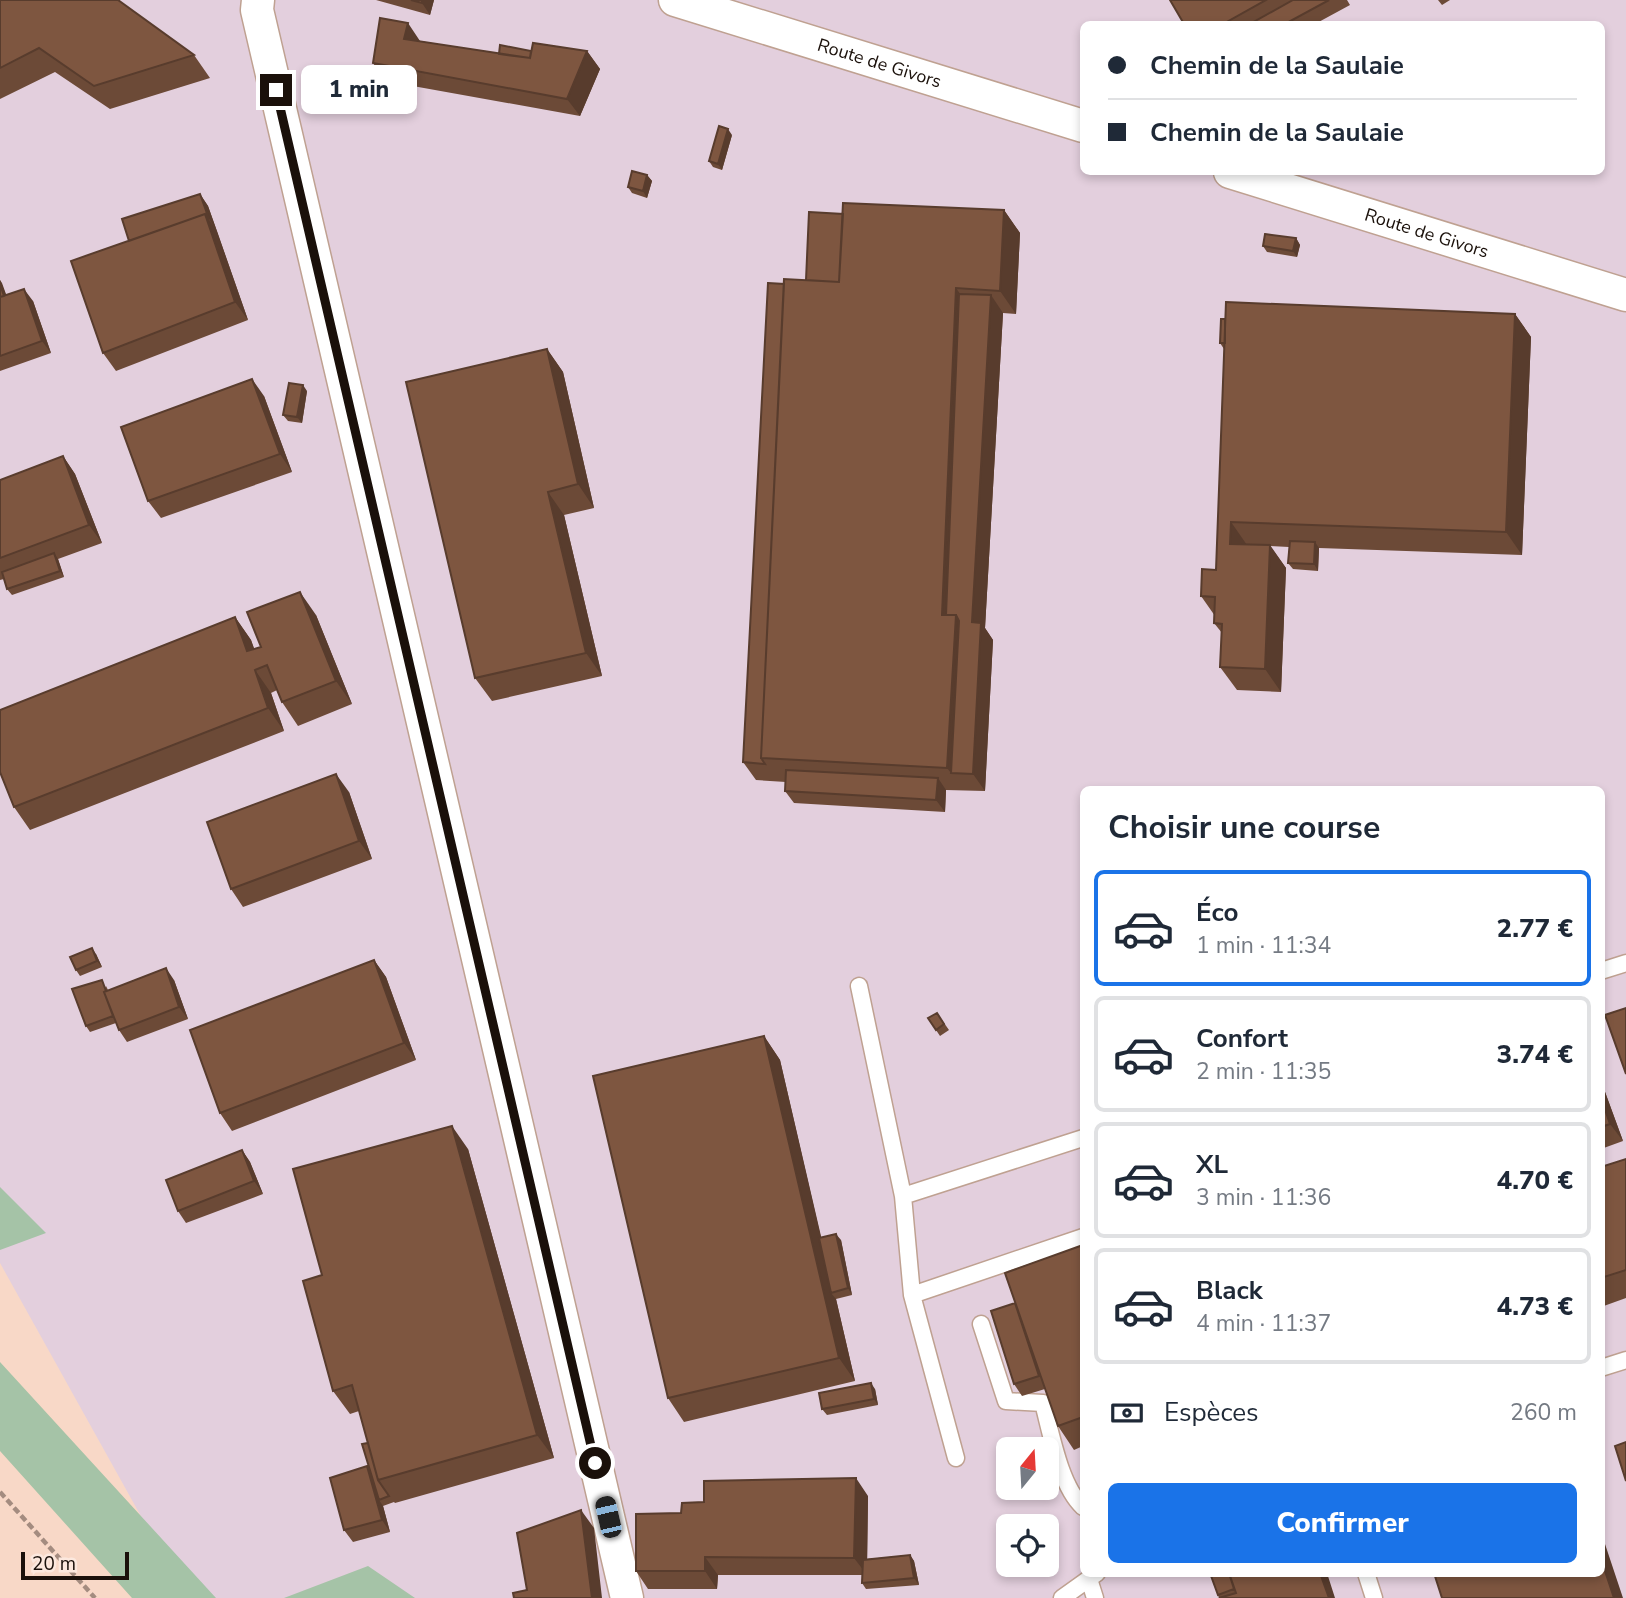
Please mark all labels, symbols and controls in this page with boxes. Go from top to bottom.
street label: Route de Givors [815,33,944,94]
text: Chemin de la Saulaie [1150,48,1404,83]
callout: 1 min [300,66,416,114]
route end [260,74,292,106]
text: 1 min [329,74,389,105]
text: Chemin de la Saulaie [1150,115,1404,150]
street label: Route de Givors [1362,203,1492,264]
text: Choisir une course [1108,806,1380,849]
text: Éco [1196,895,1238,930]
icon: car [1112,897,1175,960]
text: 2.77 € [1497,911,1573,946]
text: 1 min · 11:34 [1196,930,1331,961]
text: Confort [1196,1021,1288,1056]
icon: car [1112,1023,1175,1086]
text: 3.74 € [1497,1037,1573,1072]
text: 2 min · 11:35 [1196,1056,1331,1087]
text: XL [1196,1147,1228,1182]
icon: car [1112,1149,1175,1212]
text: 4.70 € [1497,1163,1573,1198]
text: 3 min · 11:36 [1196,1182,1331,1213]
text: Black [1196,1273,1263,1308]
icon: car [1112,1275,1175,1338]
text: 4.73 € [1497,1289,1573,1324]
text: 4 min · 11:37 [1196,1308,1331,1339]
icon: cash [1108,1394,1146,1432]
text: Espèces [1164,1395,1259,1430]
text: 260 m [1510,1397,1577,1428]
north arrow [996,1437,1059,1500]
map controls [996,1437,1059,1577]
route start [579,1447,611,1479]
button: Confirmer [1108,1483,1577,1563]
car [594,1494,623,1540]
button: locate [996,1514,1059,1577]
scale bar [21,1549,130,1581]
text: 20 m [32,1551,76,1577]

